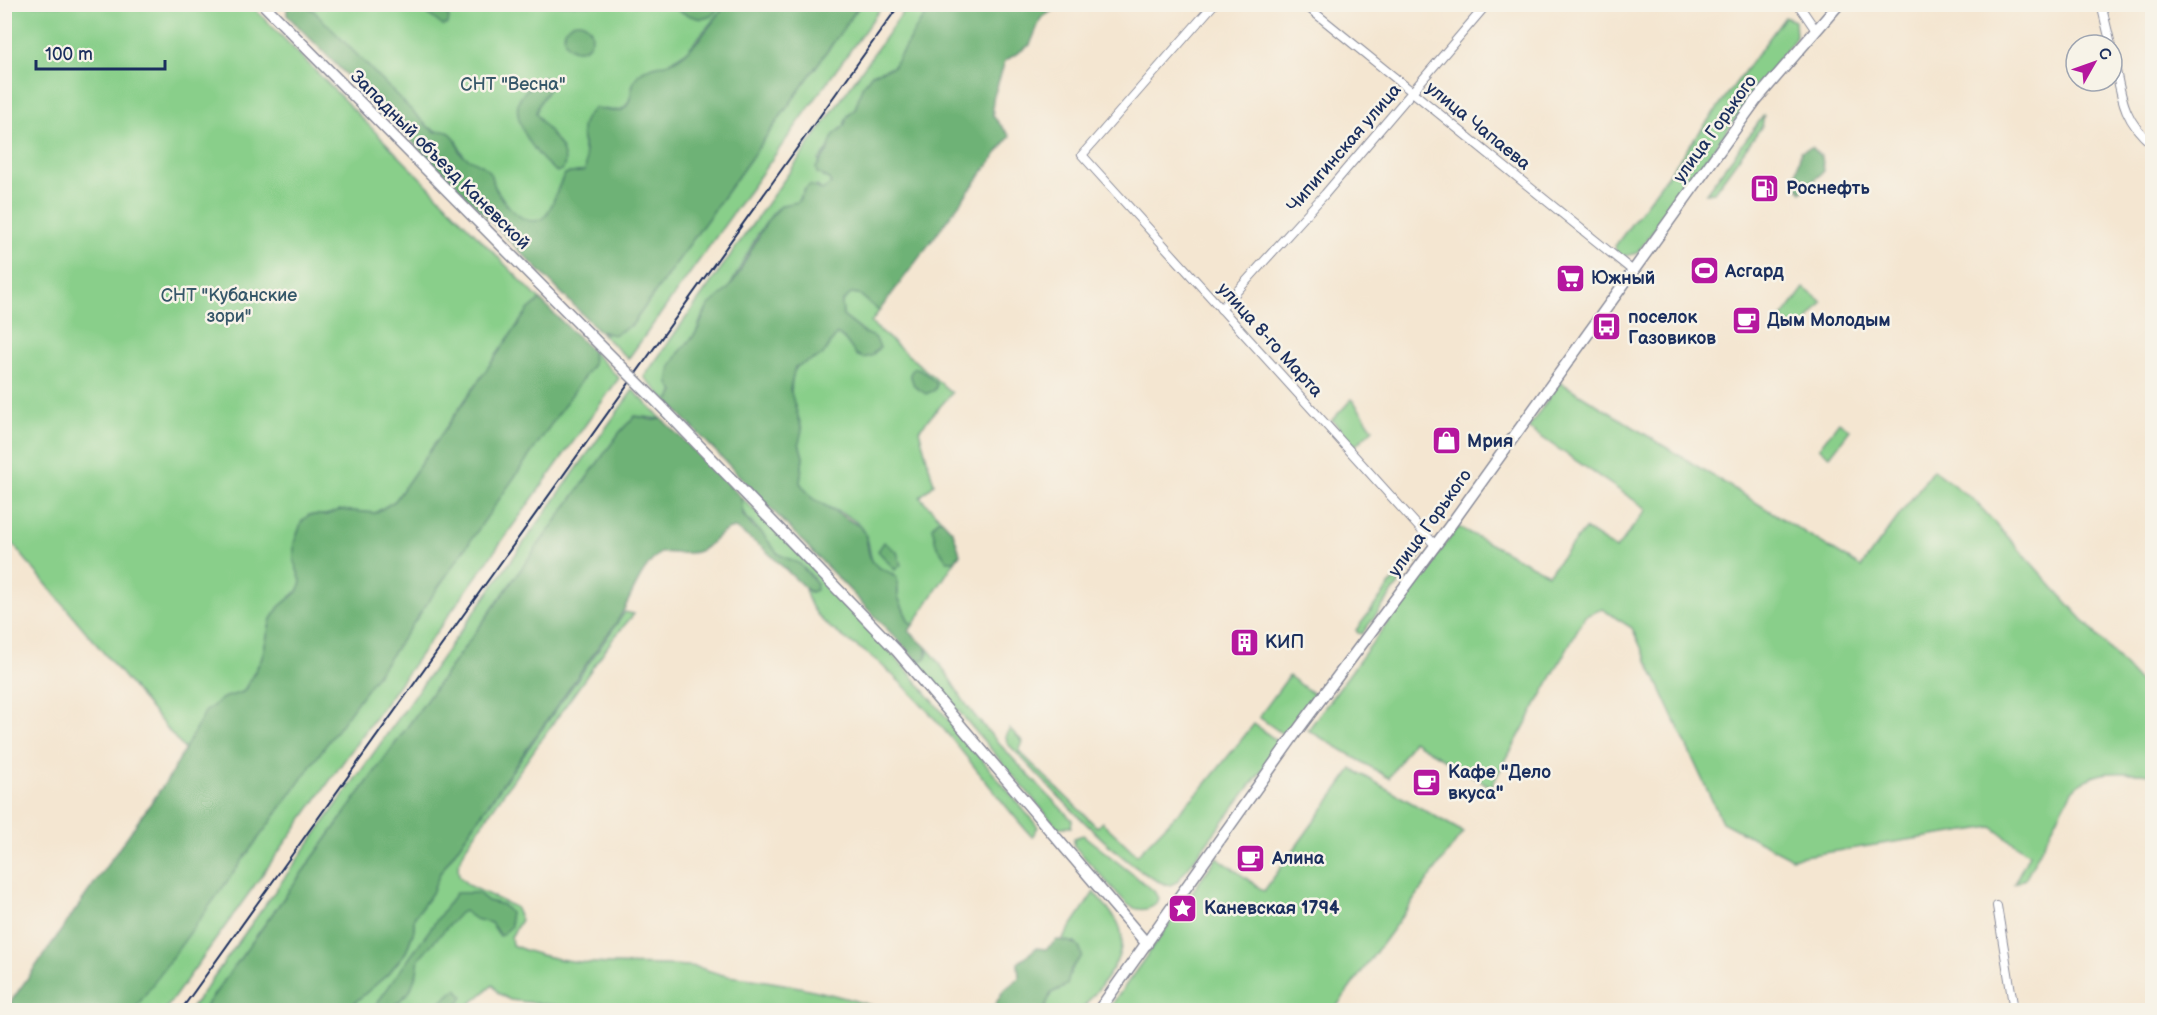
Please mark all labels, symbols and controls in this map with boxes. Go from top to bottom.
scale bar [36,33,165,71]
north arrow [2064,33,2124,93]
text: 100 m [45,44,93,65]
text: С [2093,44,2115,65]
street label: Западный объезд Каневской [346,66,534,254]
street label: улица Горького [1669,71,1761,187]
park label: СНТ "Весна" [460,74,566,95]
street label: улица Чапаева [1421,77,1535,175]
street label: Чипигинская улица [1283,79,1406,216]
fuel station icon: Роснефть [1749,172,1781,204]
place label: Роснефть [1786,178,1870,199]
sports icon: Асгард [1688,255,1720,287]
place label: Асгард [1724,261,1784,282]
supermarket icon: Южный [1554,262,1586,294]
place label: Южный [1591,268,1655,289]
street label: улица 8-го Марта [1213,278,1327,402]
park label: СНТ "Кубанские зори" [161,285,297,327]
cafe icon: Дым Молодым [1730,304,1762,336]
place label: поселок Газовиков [1628,307,1716,349]
place label: Дым Молодым [1767,310,1890,331]
bus stop icon: поселок Газовиков [1591,311,1623,343]
shop icon: Мрия [1430,425,1462,457]
place label: Мрия [1467,431,1513,452]
street label: улица Горького [1384,465,1476,581]
building icon: КИП [1228,626,1260,658]
place label: КИП [1265,632,1304,653]
place label: Кафе "Дело вкуса" [1448,762,1551,804]
cafe icon: Кафе "Дело вкуса" [1411,766,1443,798]
cafe icon: Алина [1235,842,1267,874]
place label: Алина [1271,848,1325,869]
place icon: Каневская 1794 [1167,892,1199,924]
place label: Каневская 1794 [1204,898,1340,919]

